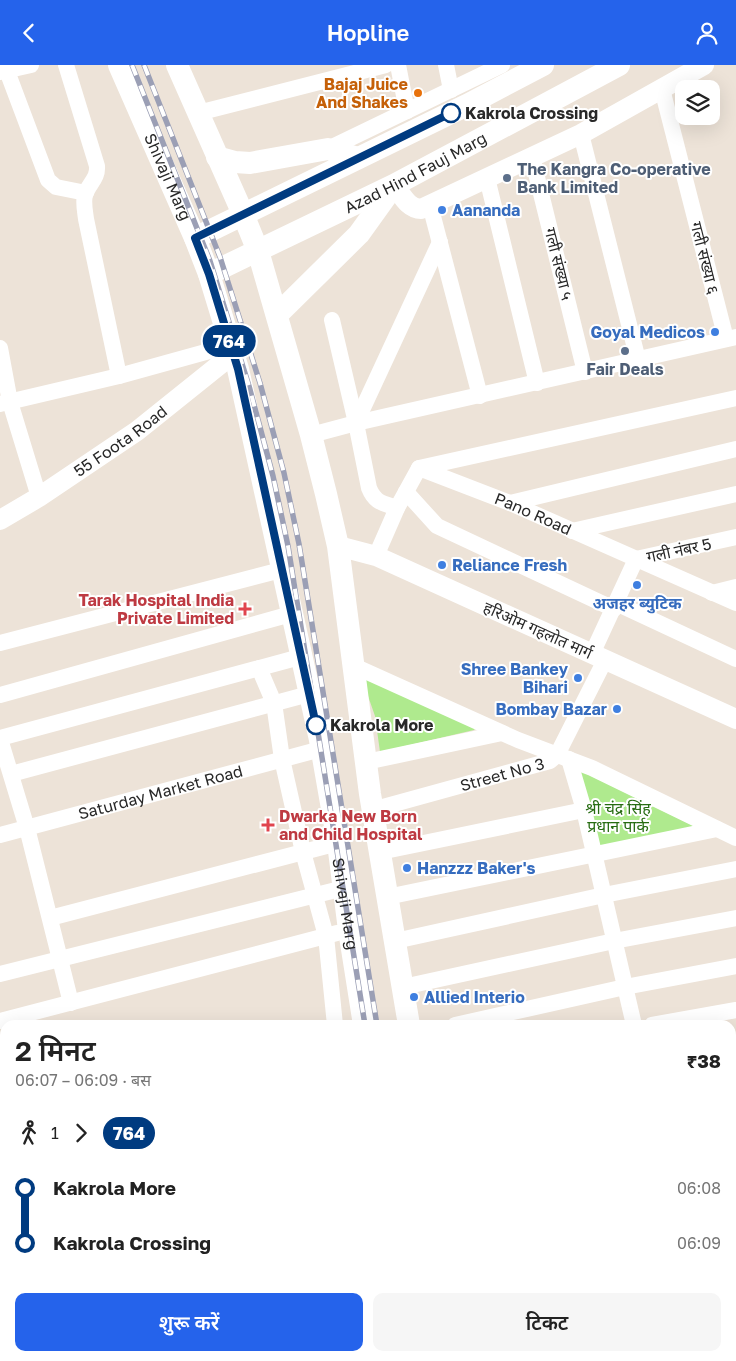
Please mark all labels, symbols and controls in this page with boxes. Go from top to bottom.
icon: back [15,19,43,47]
text: Hopline [327,19,409,46]
icon: person [693,19,721,47]
place label: Bajaj Juice And Shakes [316,74,408,112]
map controls [675,80,720,125]
button: layers [675,80,720,125]
marker: Bajaj Juice And Shakes [412,87,424,99]
marker: Kakrola Crossing [441,103,461,123]
place label: Kakrola Crossing [465,103,598,123]
street label: Azad Hind Fauj Marg [341,128,490,217]
street label: Shivaji Marg [140,130,196,223]
place label: The Kangra Co-operative Bank Limited [517,159,711,197]
marker: The Kangra Co-operative Bank Limited [501,172,513,184]
place label: Aananda [452,200,520,220]
marker: Aananda [436,204,448,216]
street label: गली संख्या ६ [686,220,724,296]
street label: गली संख्या ५ [540,226,578,302]
place label: Goyal Medicos [591,322,705,342]
line badge: 764 [200,325,258,357]
marker: Goyal Medicos [709,326,721,338]
text: 764 [213,330,245,352]
marker: Fair Deals [619,345,631,357]
place label: Fair Deals [586,359,664,379]
street label: 55 Foota Road [70,401,171,481]
street label: Pano Road [492,488,575,539]
street label: गली नंबर 5 [645,533,713,567]
place label: Reliance Fresh [452,555,567,575]
marker: Reliance Fresh [436,559,448,571]
marker: अजहर ब्युटिक [631,579,643,591]
place label: Tarak Hospital India Private Limited [78,590,234,628]
place label: अजहर ब्युटिक [593,593,682,614]
street label: हरिओम गहलोत मार्ग [480,597,597,663]
marker: Tarak Hospital India Private Limited [238,602,252,616]
place label: Shree Bankey Bihari [461,659,568,697]
marker: Shree Bankey Bihari [572,672,584,684]
place label: Bombay Bazar [495,699,607,719]
marker: Bombay Bazar [611,703,623,715]
marker: Kakrola More [306,715,326,735]
place label: Kakrola More [330,715,434,735]
street label: Street No 3 [458,753,547,795]
street label: Saturday Market Road [76,760,245,824]
park label: श्री चंद्र सिंह प्रधान पार्क [585,798,651,836]
place label: Dwarka New Born and Child Hospital [279,806,423,844]
marker: Dwarka New Born and Child Hospital [261,818,275,832]
street label: Shivaji Marg [328,856,363,951]
place label: Hanzzz Baker's [417,858,535,878]
marker: Hanzzz Baker's [401,862,413,874]
place label: Allied Interio [424,987,525,1007]
marker: Allied Interio [408,991,420,1003]
text: 2 मिनट [15,1034,96,1067]
text: ₹38 [686,1049,721,1072]
text: 06:07 – 06:09 · बस [15,1070,151,1090]
icon: walk [15,1119,43,1147]
icon: forward [67,1119,95,1147]
text: 764 [113,1122,145,1144]
text: 1 [51,1123,59,1143]
text: Kakrola More [53,1176,176,1199]
text: 06:08 [677,1178,721,1198]
text: Kakrola Crossing [53,1231,211,1254]
text: 06:09 [677,1233,721,1253]
button: शुरू करें [15,1293,363,1351]
button: टिकट [373,1293,721,1351]

